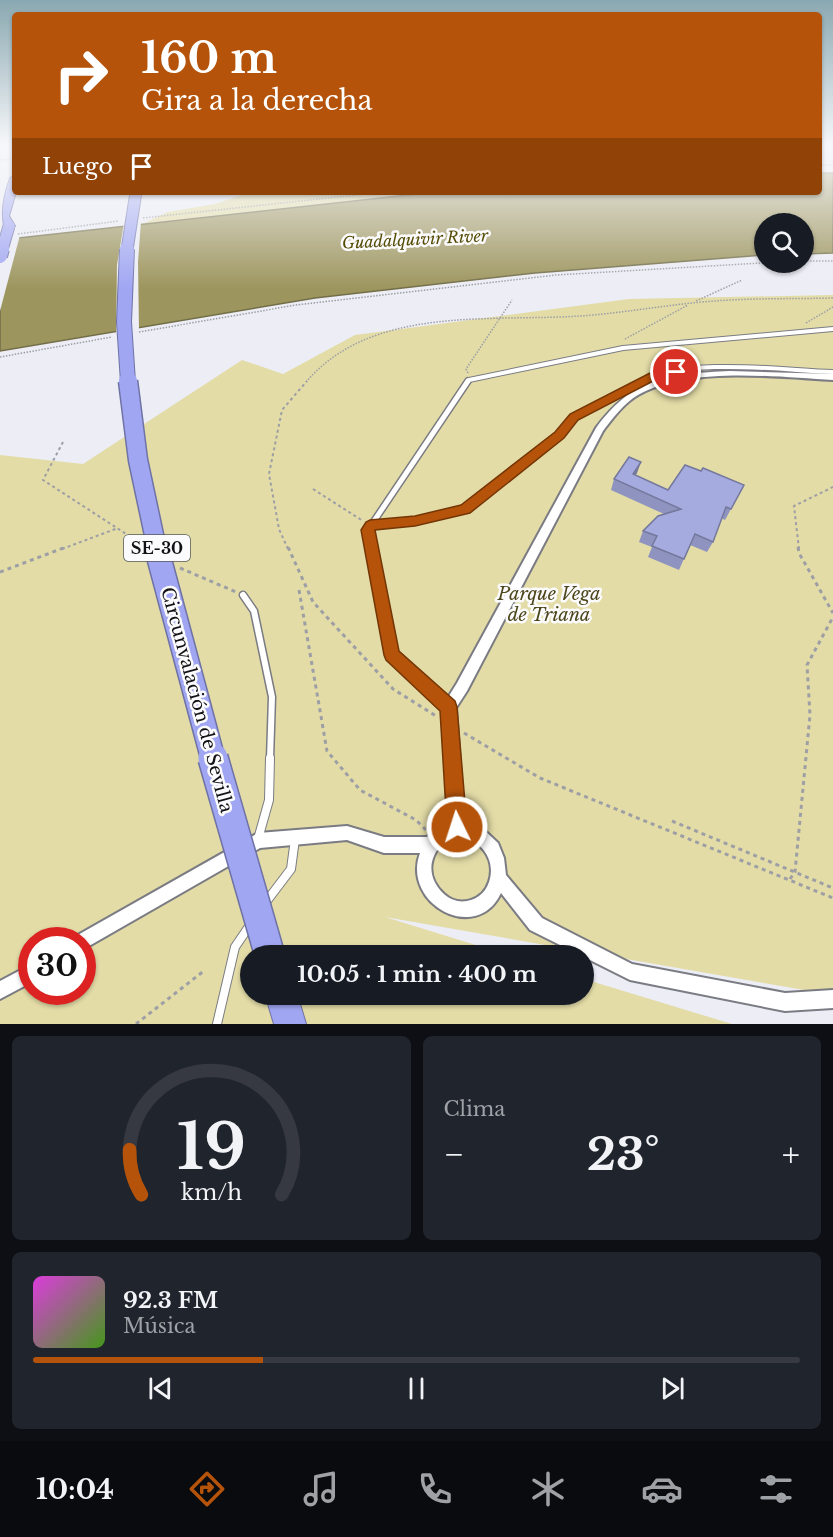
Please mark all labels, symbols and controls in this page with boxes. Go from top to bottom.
text: 160 m [141,32,277,84]
icon: right [42,36,120,114]
text: Gira a la derecha [141,84,372,117]
icon: arrive [125,150,158,183]
text: Luego [42,153,113,180]
map controls [754,213,814,273]
button: search [754,213,814,273]
water label: Guadalquivir River [342,225,489,253]
pin [650,346,701,397]
icon: arrive [659,355,692,388]
road number: SE-30 [124,535,190,561]
park label: Parque Vega de Triana [497,583,600,626]
street label: Circunvalación de Sevilla [156,585,238,815]
position arrow [425,795,489,859]
speed limit sign: 30 [18,927,96,1005]
text: 10:05 · 1 min · 400 m [297,961,537,988]
text: Clima [444,1097,505,1121]
text: 19 [177,1108,246,1186]
text: 23° [587,1126,660,1182]
text: − [444,1134,464,1175]
text: + [782,1134,800,1175]
text: km/h [181,1179,242,1206]
text: 92.3 FM [123,1287,218,1314]
text: Música [123,1314,196,1338]
icon: previous [144,1372,177,1405]
icon: pause [400,1372,433,1405]
icon: next [656,1372,689,1405]
icon: directions [186,1468,228,1510]
icon: music [300,1468,342,1510]
icon: phone [414,1468,456,1510]
icon: climate [527,1468,569,1510]
icon: car [641,1468,683,1510]
icon: filters [755,1468,797,1510]
text: 10:04 [36,1473,114,1506]

